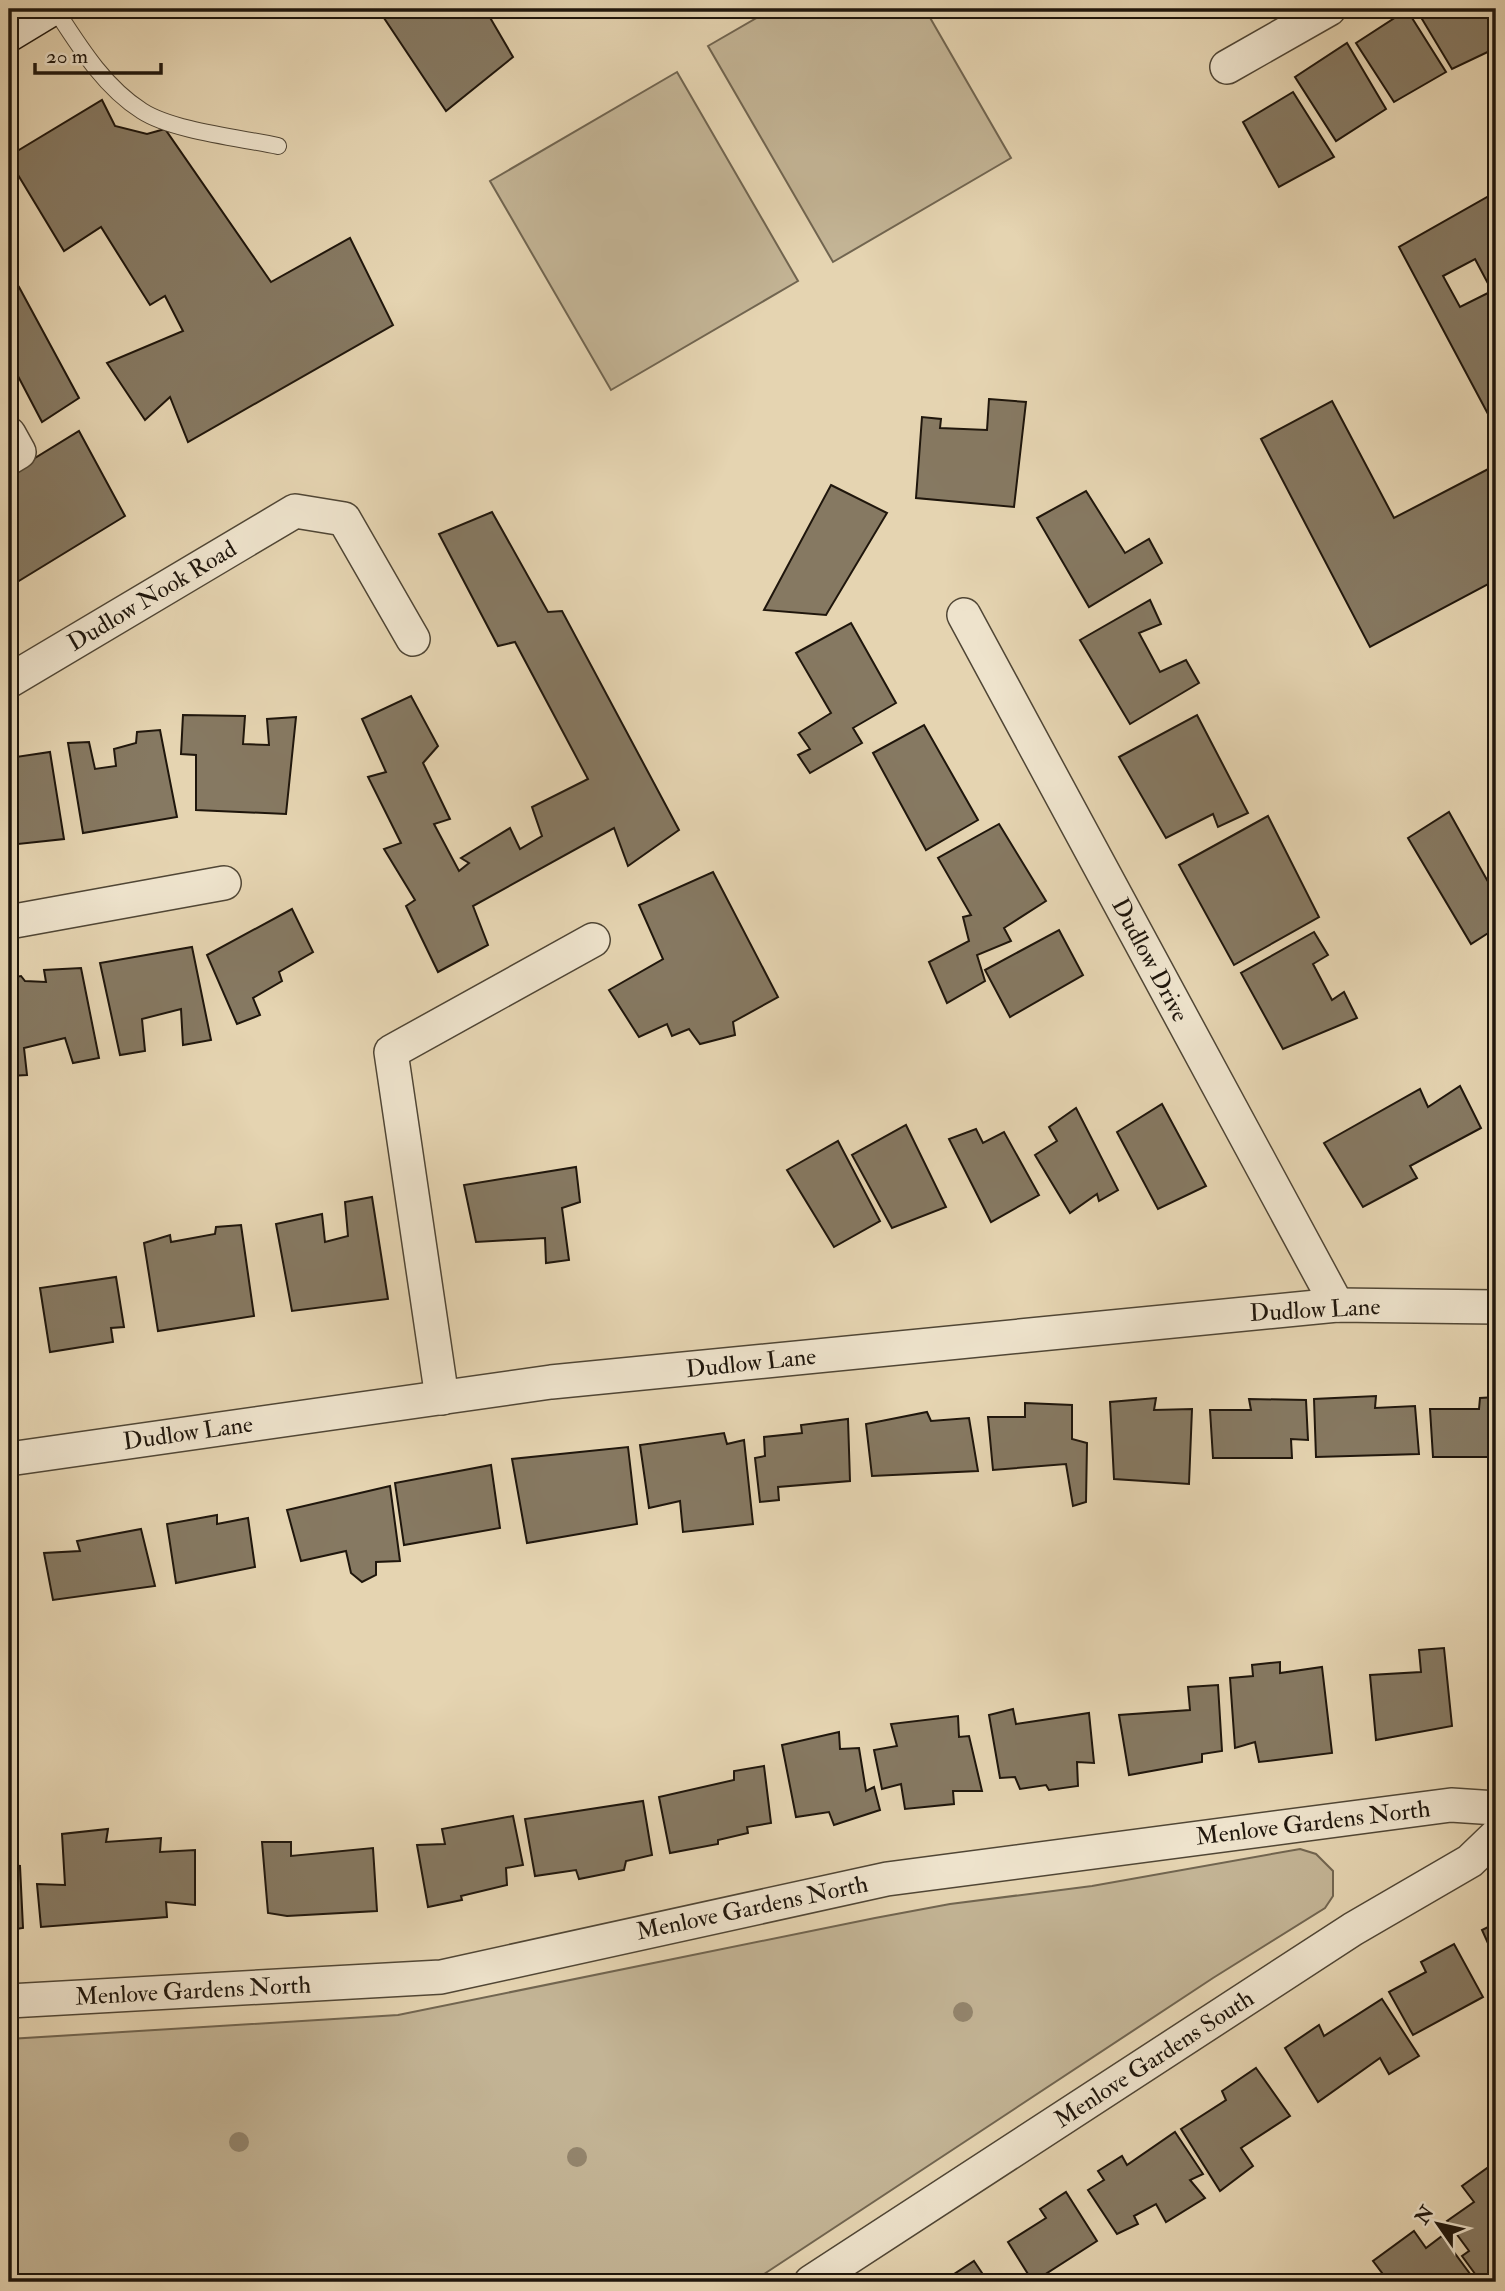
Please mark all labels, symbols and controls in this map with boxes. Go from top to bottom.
scale bar [35,32,161,76]
text: 20 m [46,43,88,70]
street label: Dudlow Nook Road [62,533,242,659]
street label: Dudlow Drive [1104,893,1196,1027]
street label: Dudlow Lane [1249,1291,1381,1329]
street label: Dudlow Lane [684,1341,818,1385]
street label: Dudlow Lane [121,1409,255,1457]
street label: Menlove Gardens North [1194,1793,1432,1853]
street label: Menlove Gardens North [633,1868,871,1948]
street label: Menlove Gardens North [74,1969,312,2013]
street label: Menlove Gardens South [1048,1983,1260,2135]
north arrow [1404,2190,1474,2260]
text: N [1409,2200,1440,2230]

